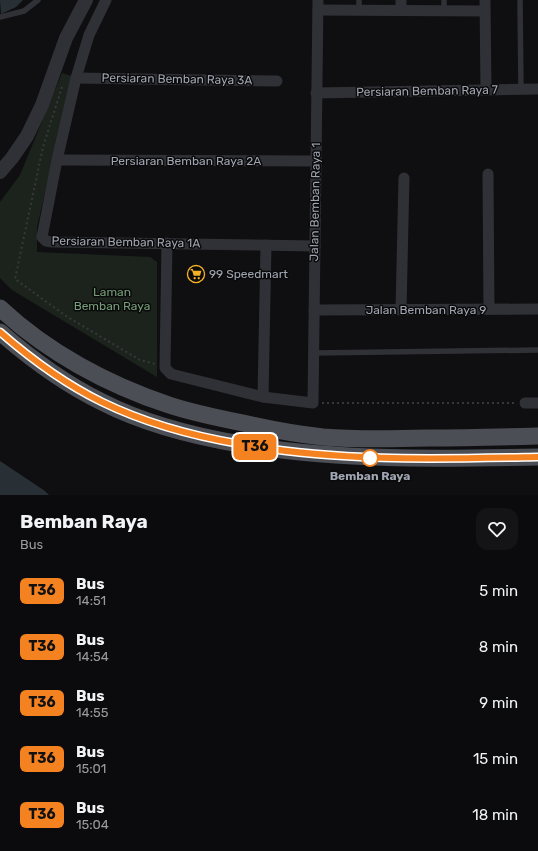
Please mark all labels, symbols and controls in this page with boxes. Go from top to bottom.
street label: Persiaran Bemban Raya 3A [101,71,253,87]
street label: Persiaran Bemban Raya 7 [356,83,498,99]
street label: Jalan Bemban Raya 1 [307,143,323,261]
street label: Persiaran Bemban Raya 2A [111,154,261,168]
street label: Persiaran Bemban Raya 1A [52,234,200,250]
supermarket icon: 99 Speedmart [186,264,206,284]
place label: 99 Speedmart [209,267,288,281]
park label: Laman Bemban Raya [74,285,150,313]
street label: Jalan Bemban Raya 9 [366,303,486,317]
line badge: T36 [232,434,278,460]
text: T36 [241,438,269,455]
marker: Bemban Raya [361,449,379,467]
place label: Bemban Raya [330,469,410,483]
button: heart [476,508,518,550]
text: Bemban Raya [20,510,148,533]
text: Bus [20,537,43,552]
text: Bus [76,575,104,593]
text: T36 [28,582,56,599]
text: 5 min [479,582,518,600]
text: 14:51 [76,593,106,608]
text: Bus [76,631,104,649]
text: T36 [28,638,56,655]
text: 8 min [479,638,518,656]
text: 14:54 [76,649,109,664]
text: Bus [76,687,104,705]
text: T36 [28,694,56,711]
text: 9 min [479,694,518,712]
text: 14:55 [76,705,108,720]
text: Bus [76,743,104,761]
text: T36 [28,750,56,767]
text: 15 min [473,750,518,768]
text: 15:01 [76,761,106,776]
text: Bus [76,799,104,817]
text: T36 [28,806,56,823]
text: 18 min [472,806,518,824]
text: 15:04 [76,817,109,832]

